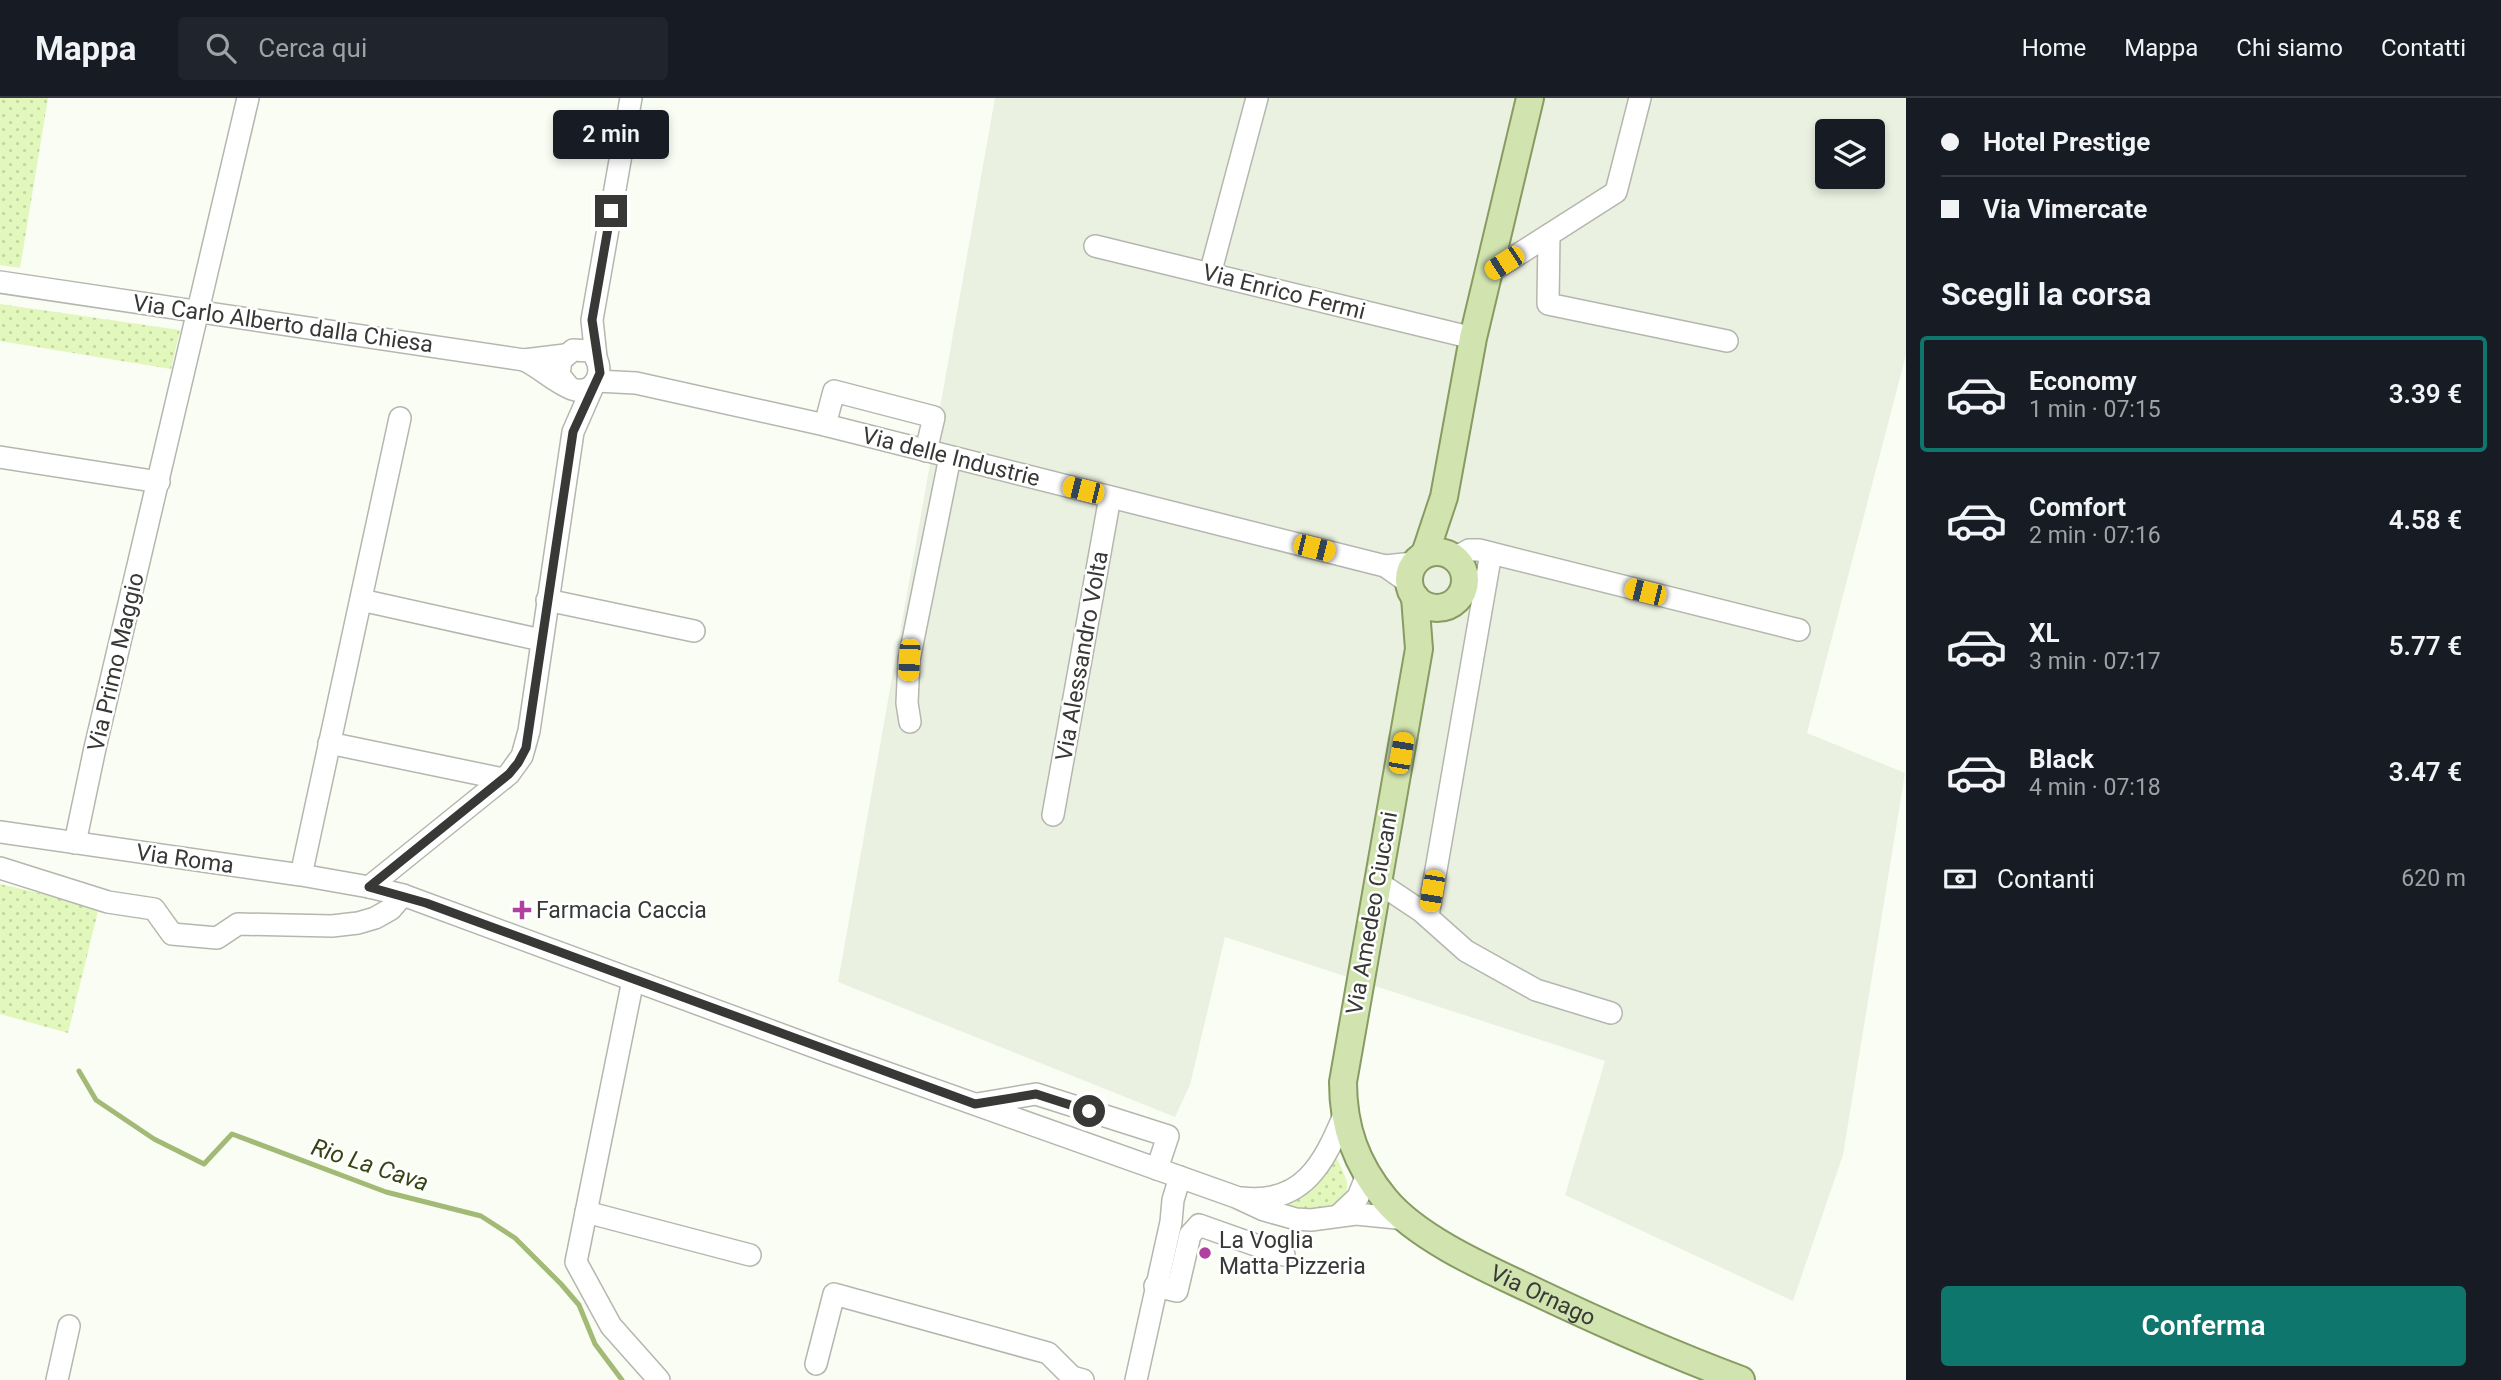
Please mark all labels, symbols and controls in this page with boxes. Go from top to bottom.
search box [178,17,668,80]
text: Mappa [35,29,136,68]
icon: search [202,29,240,67]
text: Cerca qui [258,33,367,63]
text: Home [2022,34,2086,62]
text: Mappa [2124,34,2198,62]
text: Chi siamo [2236,34,2343,62]
text: Contatti [2381,34,2466,62]
callout: 2 min [553,109,669,158]
map controls [1815,119,1885,189]
button: layers [1815,119,1885,189]
text: 2 min [582,121,640,148]
text: Hotel Prestige [1983,127,2150,157]
text: Via Vimercate [1983,194,2147,224]
route end [595,195,627,227]
car [1481,243,1528,283]
street label: Via Enrico Fermi [1200,259,1368,325]
text: Scegli la corsa [1941,275,2151,313]
street label: Via Carlo Alberto dalla Chiesa [131,290,435,358]
icon: car [1945,363,2008,426]
text: Economy [2029,366,2136,396]
text: 3.39 € [2389,379,2462,409]
text: 1 min · 07:15 [2029,396,2161,423]
street label: Via delle Industrie [859,422,1043,492]
car [1061,475,1106,505]
icon: car [1945,489,2008,552]
text: Comfort [2029,492,2126,522]
text: 4.58 € [2389,505,2462,535]
text: 2 min · 07:16 [2029,522,2161,549]
car [1292,533,1337,563]
street label: Via Alessandro Volta [1050,549,1114,763]
street label: Via Primo Maggio [82,570,150,754]
car [1623,577,1668,607]
icon: car [1945,615,2008,678]
text: XL [2029,618,2060,648]
text: 5.77 € [2389,631,2462,661]
car [898,638,921,682]
text: 3 min · 07:17 [2029,648,2161,675]
car [1388,730,1415,776]
icon: car [1945,741,2008,804]
text: Black [2029,744,2094,774]
text: 3.47 € [2389,757,2462,787]
text: 4 min · 07:18 [2029,774,2161,801]
street label: Via Amedeo Ciucani [1341,809,1403,1017]
street label: Via Roma [134,839,236,879]
icon: cash [1941,860,1979,898]
text: Contanti [1997,864,2095,894]
text: 620 m [2401,865,2466,892]
car [1419,868,1446,914]
place label: Farmacia Caccia [536,897,707,924]
marker: Farmacia Caccia [514,902,530,918]
route start [1073,1095,1105,1127]
water label: Rio La Cava [308,1133,432,1197]
place label: La Voglia Matta Pizzeria [1219,1227,1366,1280]
marker: La Voglia Matta Pizzeria [1197,1245,1213,1261]
street label: Via Ornago [1486,1259,1600,1331]
button: Conferma [1941,1286,2466,1366]

